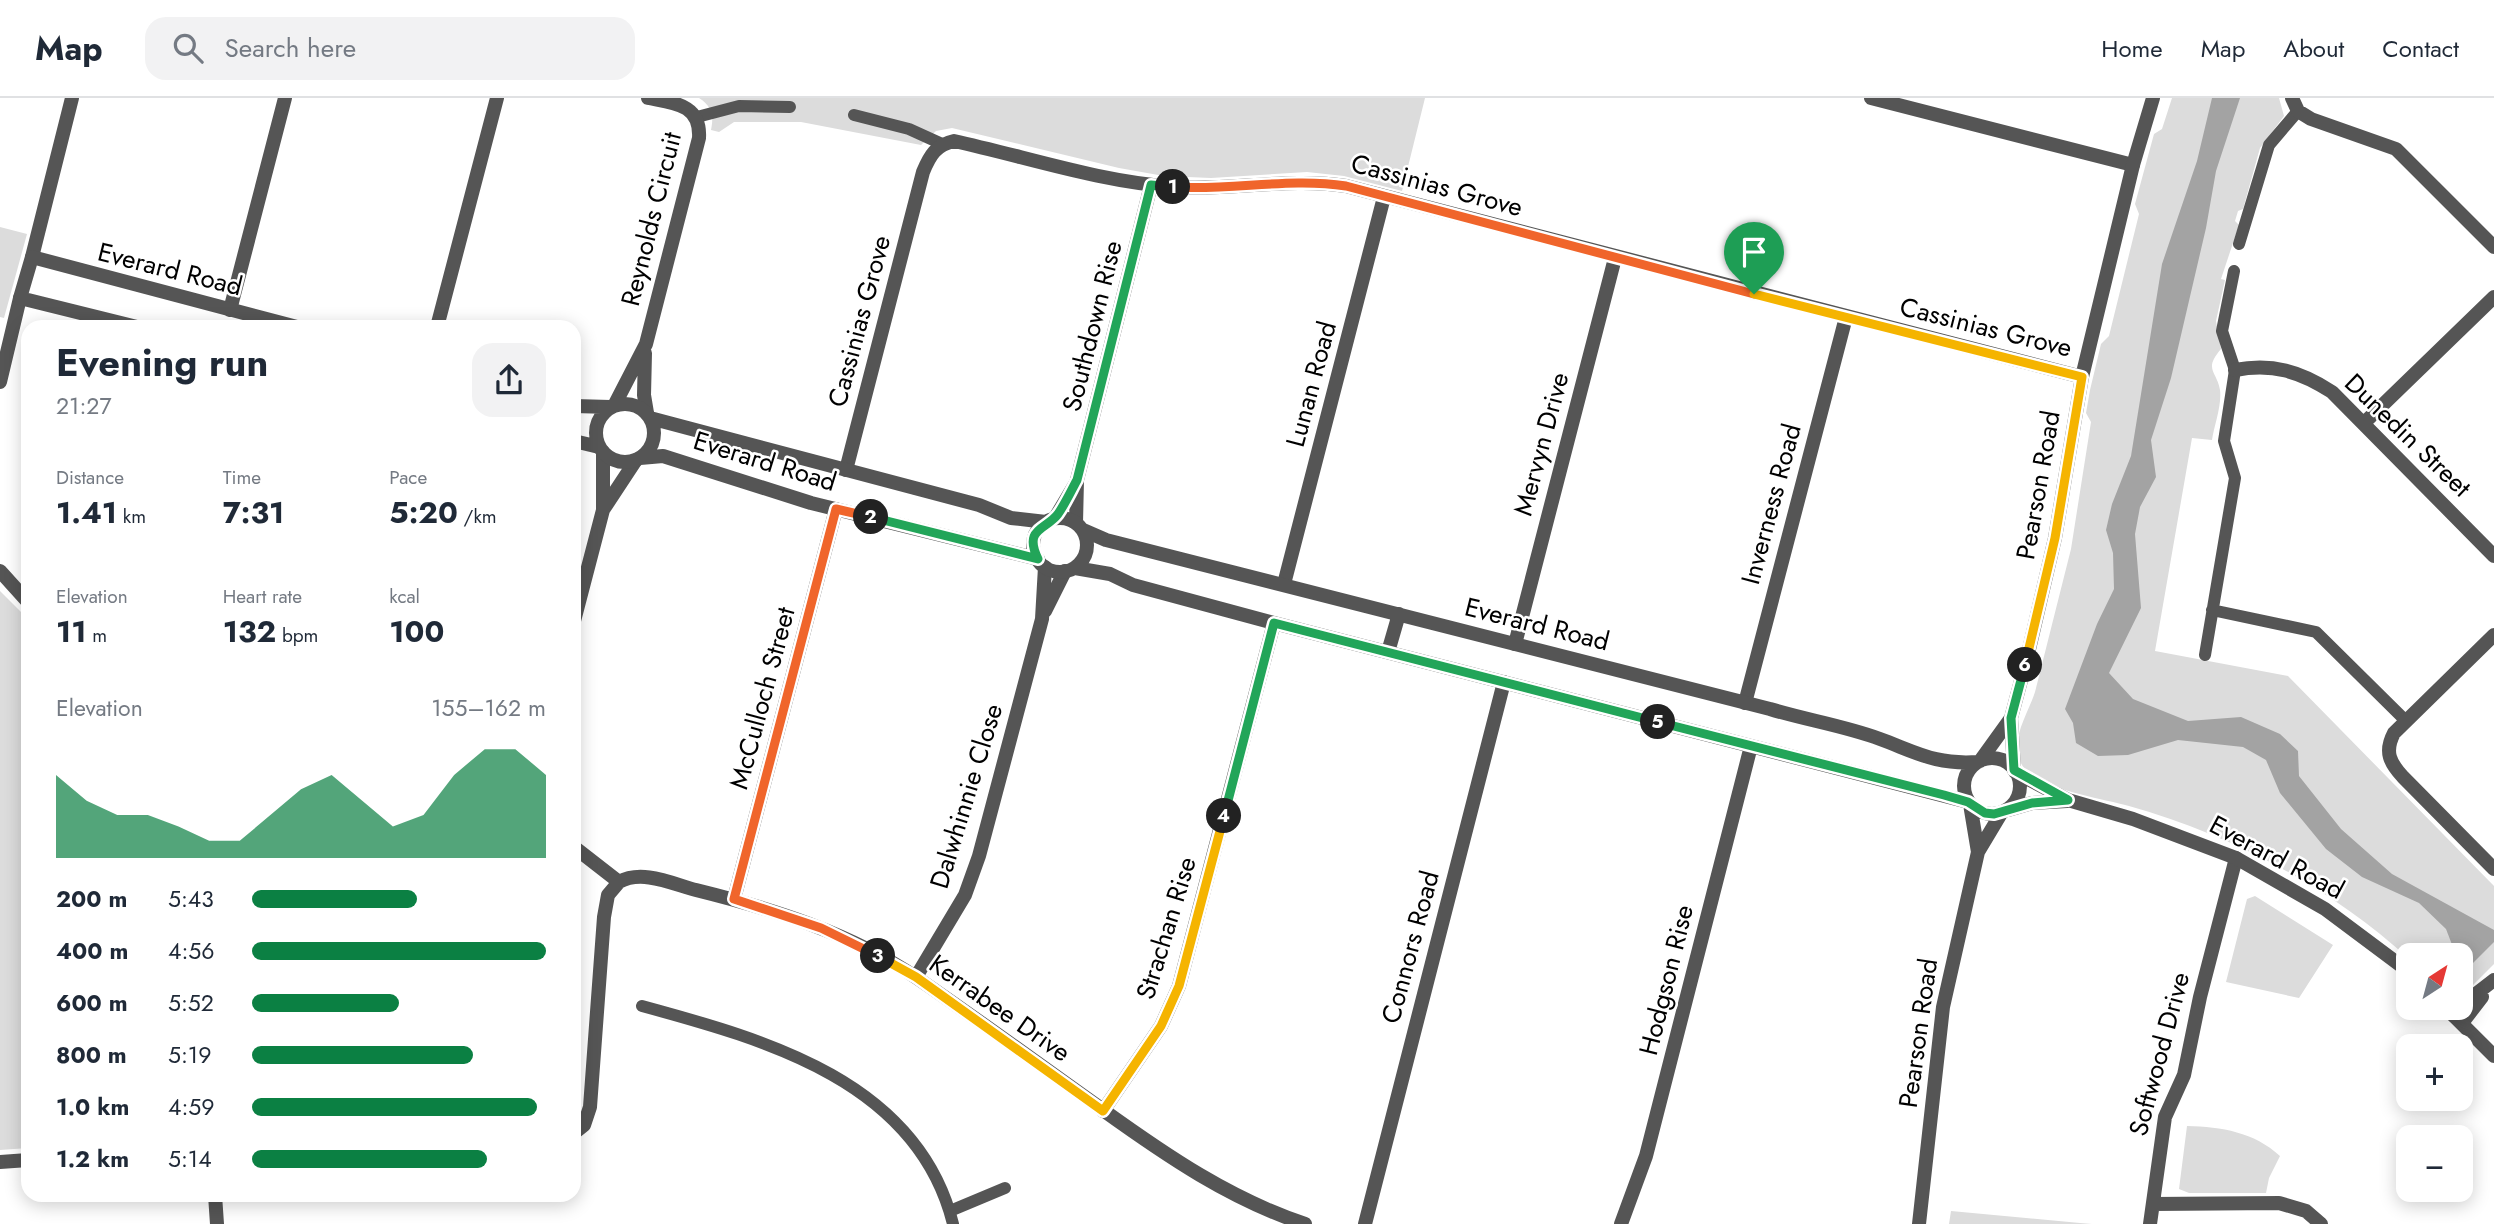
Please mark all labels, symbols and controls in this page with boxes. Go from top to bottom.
search box [145,17,635,80]
text: Map [35,25,103,72]
icon: search [169,29,207,67]
text: Search here [225,29,356,67]
text: Home [2101,31,2163,66]
text: Map [2201,31,2245,66]
text: About [2283,31,2344,66]
text: Contact [2382,31,2459,66]
street label: Reynolds Circuit [611,127,691,310]
street label: Cassinias Grove [1347,144,1527,226]
pin: 1 [1156,170,1190,204]
text: 1 [1168,173,1177,200]
pin [1724,222,1784,294]
street label: Cassinias Grove [818,231,900,411]
street label: Everard Road [94,233,246,305]
icon: arrive [1735,233,1773,271]
street label: Southdown Rise [1052,237,1132,415]
street label: Cassinias Grove [1896,287,2076,367]
street label: Lunan Road [1276,317,1346,451]
text: Evening run [56,335,268,390]
button: share [472,343,546,417]
street label: Dunedin Street [2336,365,2481,506]
street label: Mervyn Drive [1504,368,1578,520]
text: 21:27 [56,389,112,423]
street label: Pearson Road [2006,408,2070,562]
street label: Inverness Road [1731,419,1811,589]
street label: Everard Road [689,421,841,501]
text: Distance [56,464,124,491]
text: Time [223,464,261,491]
text: Pace [389,464,427,491]
text: 1.41 [56,491,117,534]
text: 7:31 [223,491,284,534]
text: 5:20 [389,491,458,534]
pin: 2 [854,500,888,534]
text: km [117,503,146,530]
text: /km [458,503,497,530]
text: 2 [864,503,877,530]
text: Elevation [56,583,128,610]
text: Heart rate [223,583,302,610]
text: kcal [389,583,420,610]
street label: Everard Road [1461,588,1613,660]
street label: McCulloch Street [719,602,805,793]
text: 11 [56,610,87,653]
text: 132 [223,610,276,653]
text: 100 [389,610,444,653]
text: m [87,622,107,649]
text: bpm [276,622,318,649]
pin: 6 [2008,648,2042,682]
text: 6 [2018,651,2031,678]
text: Elevation [56,691,143,725]
text: 155–162 m [431,691,546,725]
street label: Dalwhinnie Close [920,699,1012,893]
pin: 5 [1640,704,1676,740]
text: 5 [1651,708,1664,735]
pin: 4 [1206,798,1242,834]
text: 4 [1217,802,1230,829]
street label: Everard Road [2203,806,2351,908]
street label: Strachan Rise [1126,852,1206,1004]
street label: Connors Road [1371,866,1449,1028]
text: 200 m [56,882,127,916]
text: 5:43 [168,882,214,916]
street label: Hodgson Rise [1629,901,1703,1059]
text: 400 m [56,934,128,968]
text: 4:56 [168,934,215,968]
pin: 3 [860,938,896,974]
text: 3 [872,942,883,969]
north arrow [2396,943,2473,1020]
map controls [2396,943,2473,1202]
street label: Kerrabee Drive [922,945,1078,1071]
street label: Pearson Road [1889,956,1947,1110]
street label: Softwood Drive [2119,968,2199,1140]
text: 600 m [56,986,128,1020]
text: 5:52 [168,986,214,1020]
button: + [2396,1034,2473,1111]
text: 800 m [56,1038,127,1072]
text: 5:19 [168,1038,211,1072]
text: 1.0 km [56,1090,129,1124]
text: 4:59 [168,1090,215,1124]
button: − [2396,1125,2473,1202]
text: 1.2 km [56,1142,129,1176]
text: 5:14 [168,1142,212,1176]

